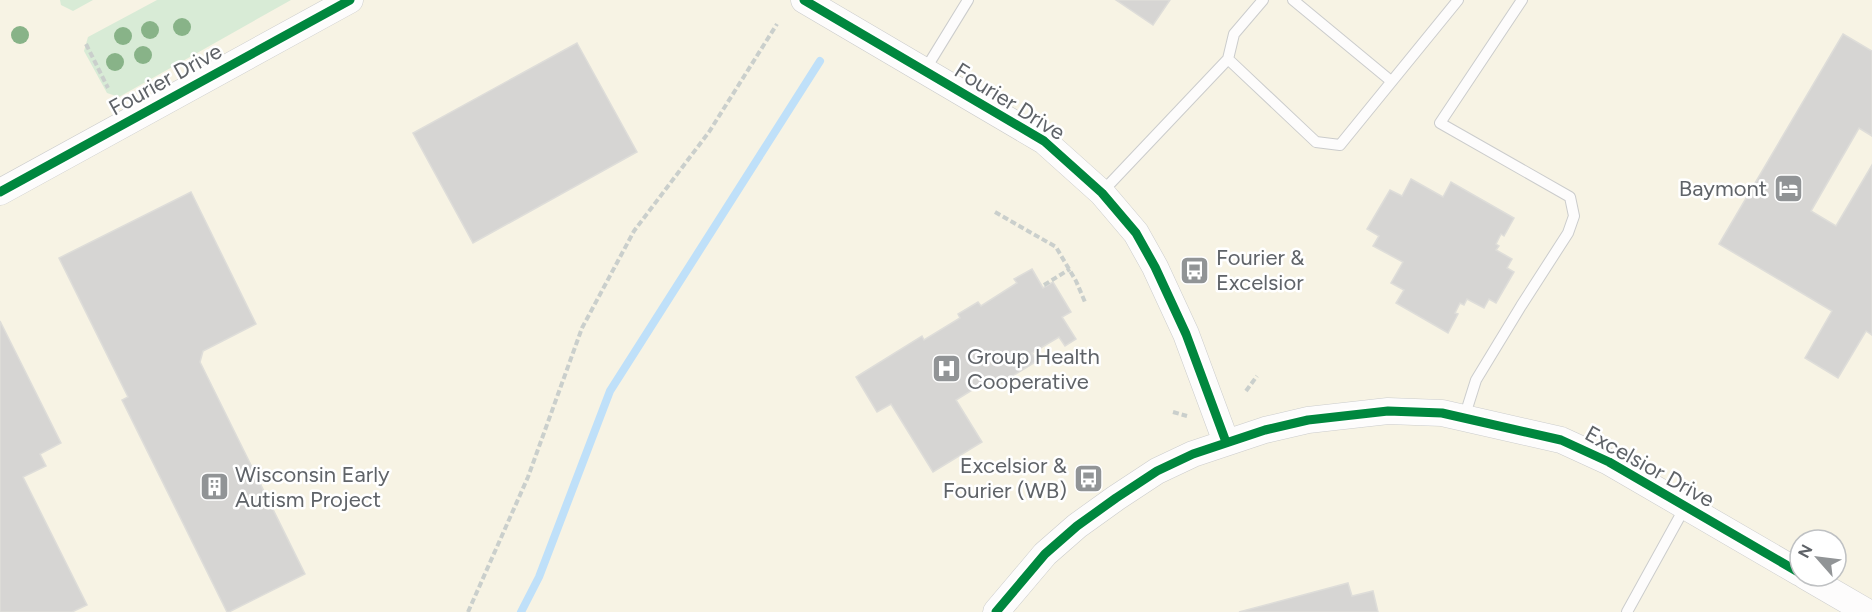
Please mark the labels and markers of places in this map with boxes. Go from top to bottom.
hotel icon: Baymont [1772,172,1804,204]
place label: Baymont [1679,175,1767,202]
place label: Fourier & Excelsior [1216,244,1304,296]
bus stop icon: Fourier & Excelsior [1179,254,1211,286]
place label: Group Health Cooperative [967,343,1100,395]
hospital icon: Group Health Cooperative [930,353,962,385]
place label: Excelsior & Fourier (WB) [943,452,1067,504]
place label: Wisconsin Early Autism Project [235,461,390,513]
bus stop icon: Excelsior & Fourier (WB) [1072,462,1104,494]
building icon: Wisconsin Early Autism Project [198,471,230,503]

